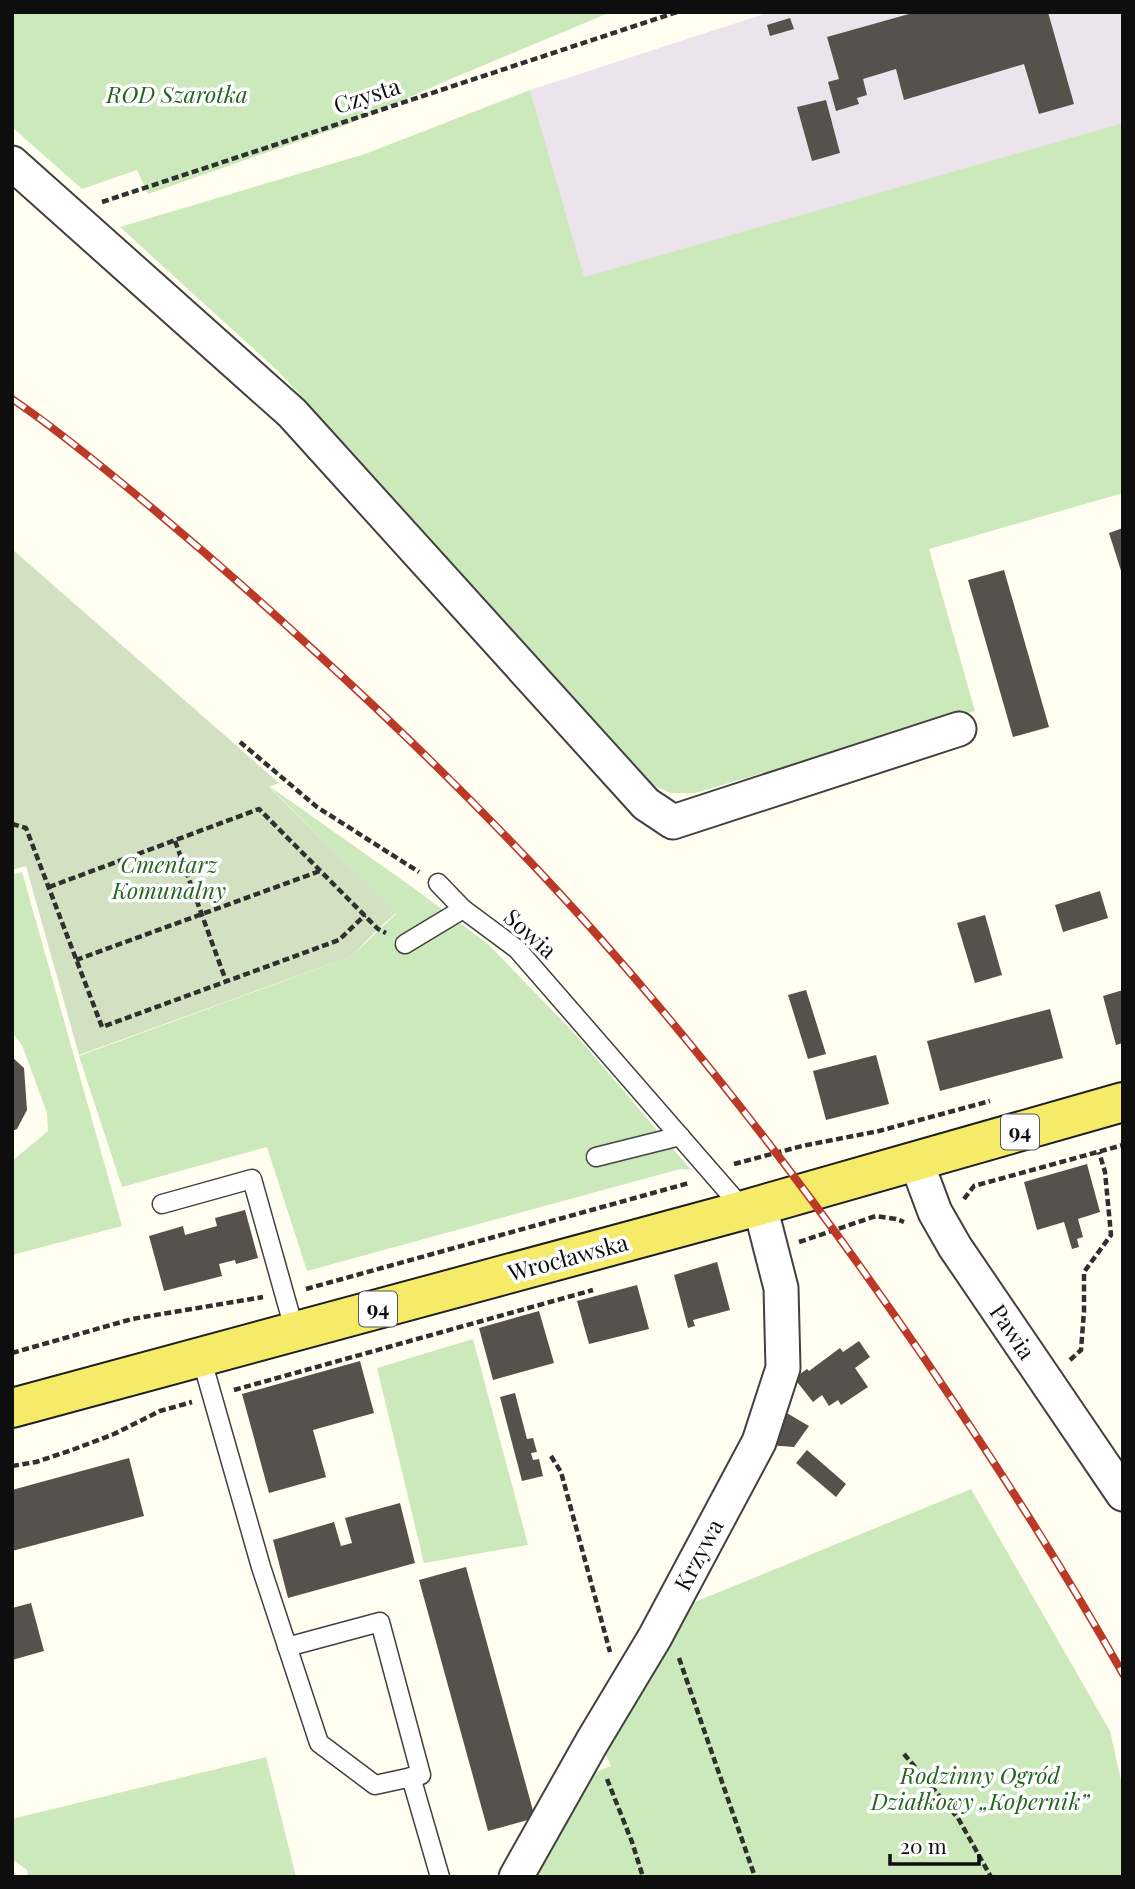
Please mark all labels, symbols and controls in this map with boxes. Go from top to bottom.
street label: Czysta [329,69,404,120]
park label: ROD Szarotka [105,78,248,109]
park label: Cmentarz Komunalny [111,848,226,905]
street label: Sowia [498,901,564,965]
road number: 94 [1001,1114,1039,1150]
street label: Wrocławska [503,1226,632,1288]
road number: 94 [359,1292,397,1326]
street label: Pawia [983,1297,1043,1365]
street label: Krzywa [666,1513,730,1596]
park label: Rodzinny Ogród Działkowy „Kopernik” [870,1759,1091,1816]
scale bar [890,1822,979,1866]
text: 20 m [900,1831,947,1859]

